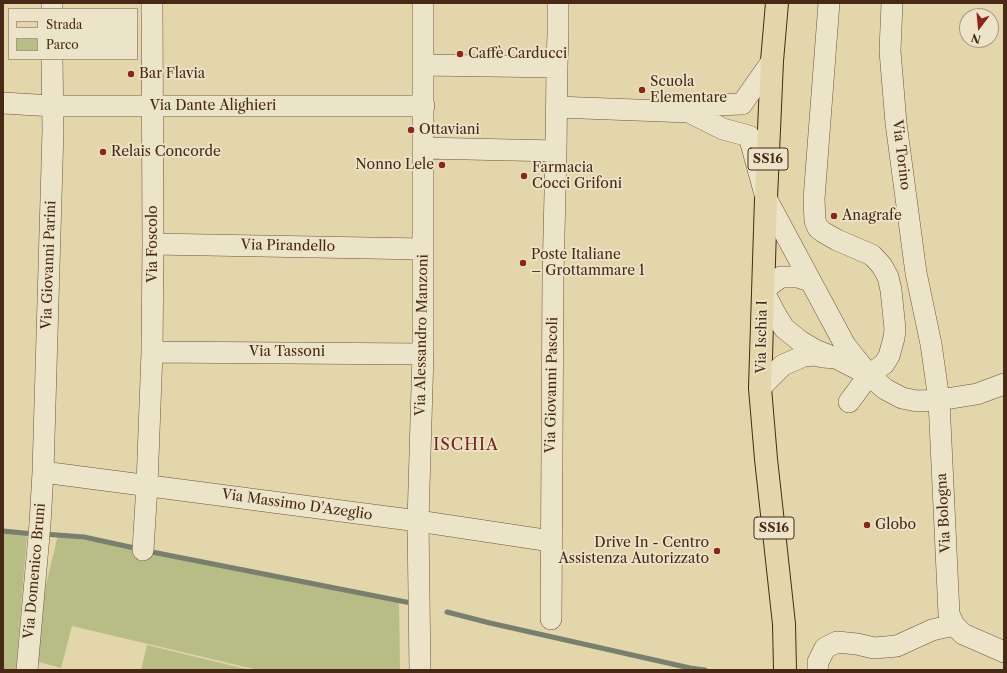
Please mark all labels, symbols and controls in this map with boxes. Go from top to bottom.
legend [8,8,138,60]
north arrow [959,8,999,48]
text: Strada [46,17,82,32]
text: N [969,31,982,47]
text: Parco [46,37,79,52]
place label: Caffè Carducci [468,46,567,62]
marker: Caffè Carducci [455,49,465,59]
place label: Bar Flavia [139,66,205,82]
marker: Bar Flavia [126,69,136,79]
place label: Scuola Elementare [650,74,727,106]
marker: Scuola Elementare [637,85,647,95]
street label: Via Dante Alighieri [150,98,276,114]
street label: Via Torino [888,119,914,191]
place label: Ottaviani [419,122,480,138]
marker: Ottaviani [406,125,416,135]
place label: Relais Concorde [111,144,221,160]
marker: Relais Concorde [98,147,108,157]
road number: SS16 [748,148,788,170]
place label: Nonno Lele [355,157,434,173]
marker: Nonno Lele [437,160,447,170]
place label: Farmacia Cocci Grifoni [532,160,622,192]
marker: Farmacia Cocci Grifoni [519,171,529,181]
street label: Via Giovanni Parini [38,200,60,330]
street label: Via Foscolo [145,205,161,283]
place label: Anagrafe [842,208,902,224]
marker: Anagrafe [829,211,839,221]
street label: Via Pirandello [241,237,335,255]
place label: Poste Italiane – Grottammare 1 [531,247,645,280]
street label: Via Alessandro Manzoni [412,254,432,416]
marker: Poste Italiane – Grottammare 1 [518,258,528,268]
street label: Via Ischia I [753,300,771,374]
street label: Via Giovanni Pascoli [542,317,562,453]
street label: Via Tassoni [249,344,325,360]
district label: ISCHIA [433,435,499,455]
street label: Via Bologna [934,473,954,553]
street label: Via Massimo D'Azeglio [221,486,373,524]
street label: Via Domenico Bruni [21,502,49,640]
road number: SS16 [754,517,794,539]
place label: Globo [875,517,916,533]
marker: Globo [862,520,872,530]
place label: Drive In - Centro Assistenza Autorizzato [558,535,709,568]
marker: Drive In - Centro Assistenza Autorizzato [712,546,722,556]

